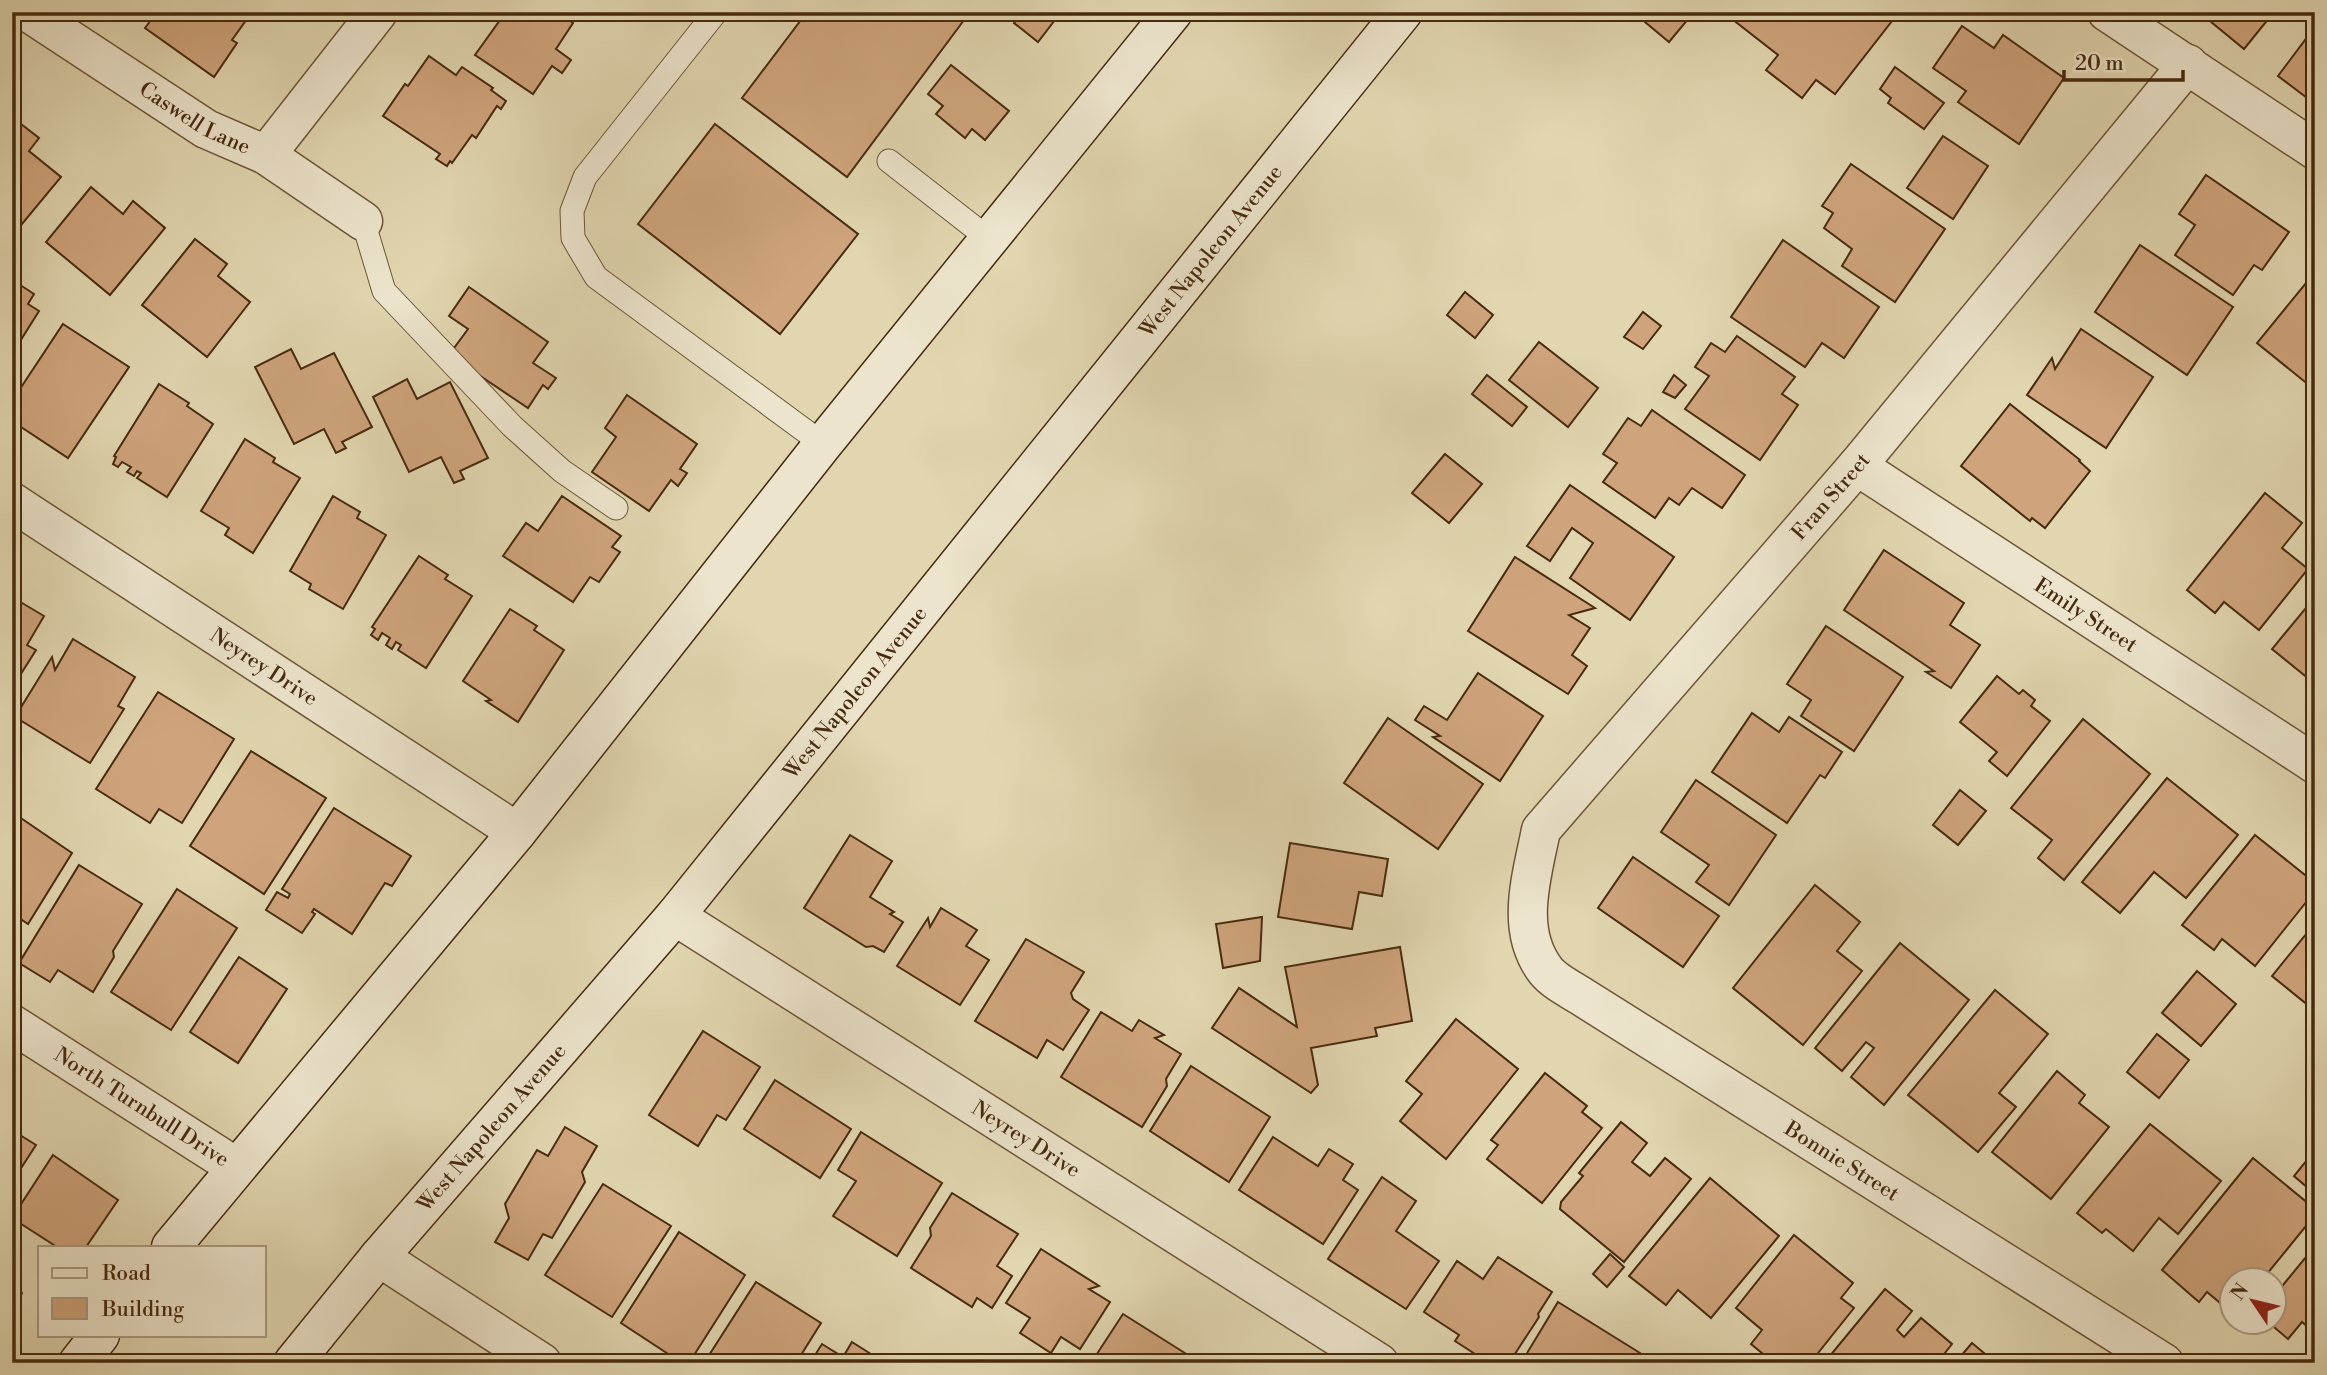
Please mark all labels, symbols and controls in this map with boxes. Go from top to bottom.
scale bar [2064,38,2184,82]
text: 20 m [2075,51,2124,77]
street label: Caswell Lane [134,77,254,161]
street label: West Napoleon Avenue [1133,160,1289,344]
street label: Fran Street [1786,448,1877,546]
street label: Emily Street [2029,573,2142,659]
street label: West Napoleon Avenue [778,602,933,785]
street label: Neyrey Drive [205,623,322,712]
street label: West Napoleon Avenue [412,1039,572,1218]
street label: North Turnbull Drive [49,1042,234,1173]
street label: Neyrey Drive [967,1096,1085,1184]
street label: Bonnie Street [1778,1116,1904,1208]
legend [38,1246,266,1336]
text: Road [102,1261,151,1287]
north arrow [2218,1266,2288,1336]
text: N [2226,1279,2254,1305]
text: Building [101,1297,184,1323]

